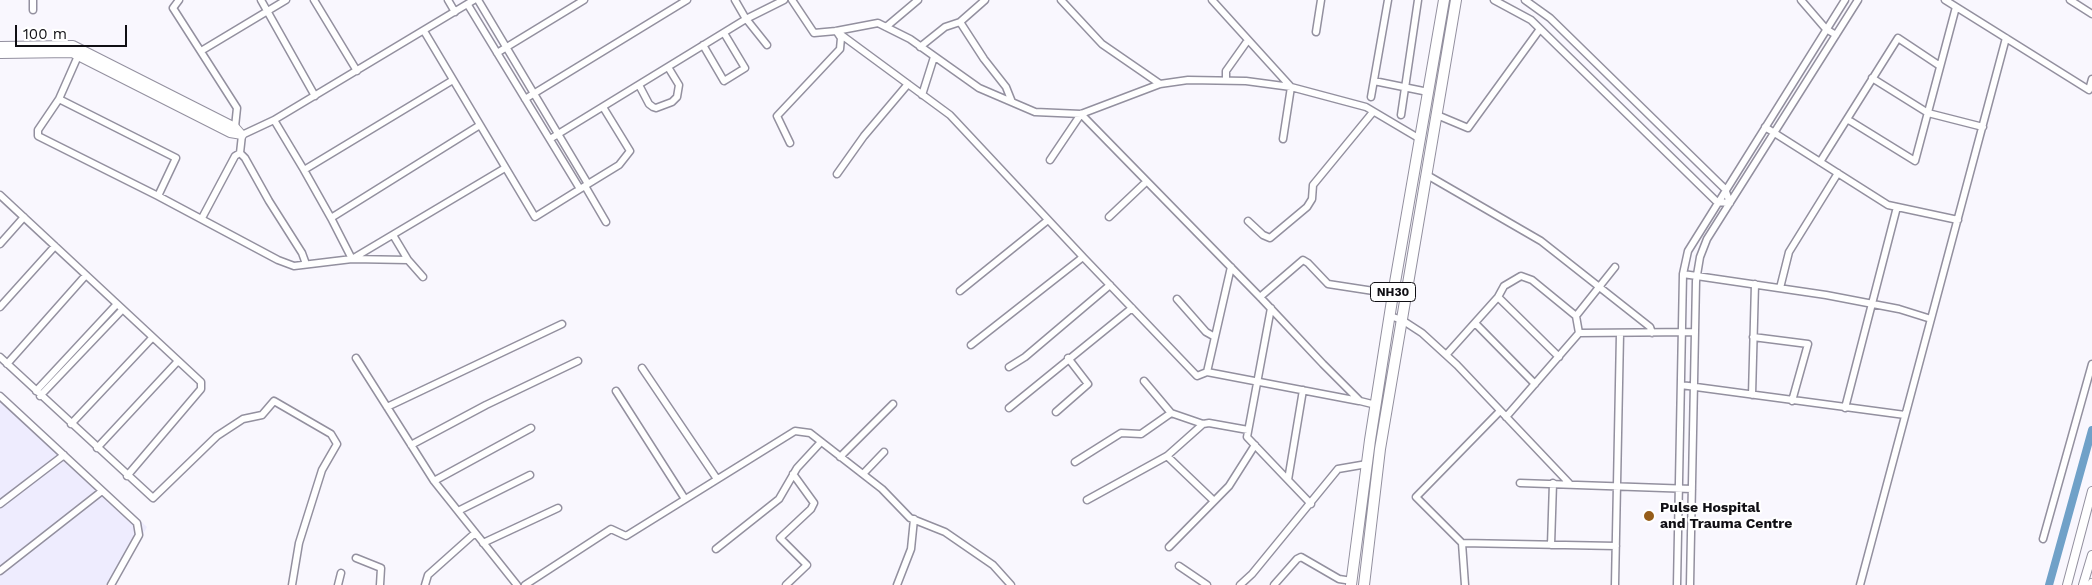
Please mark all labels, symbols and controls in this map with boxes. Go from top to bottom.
scale bar [18,15,130,47]
text: 100 m [23,25,67,43]
road number: NH30 [1370,282,1416,302]
place label: Pulse Hospital and Trauma Centre [1660,500,1792,532]
marker: Pulse Hospital and Trauma Centre [1642,509,1656,523]

